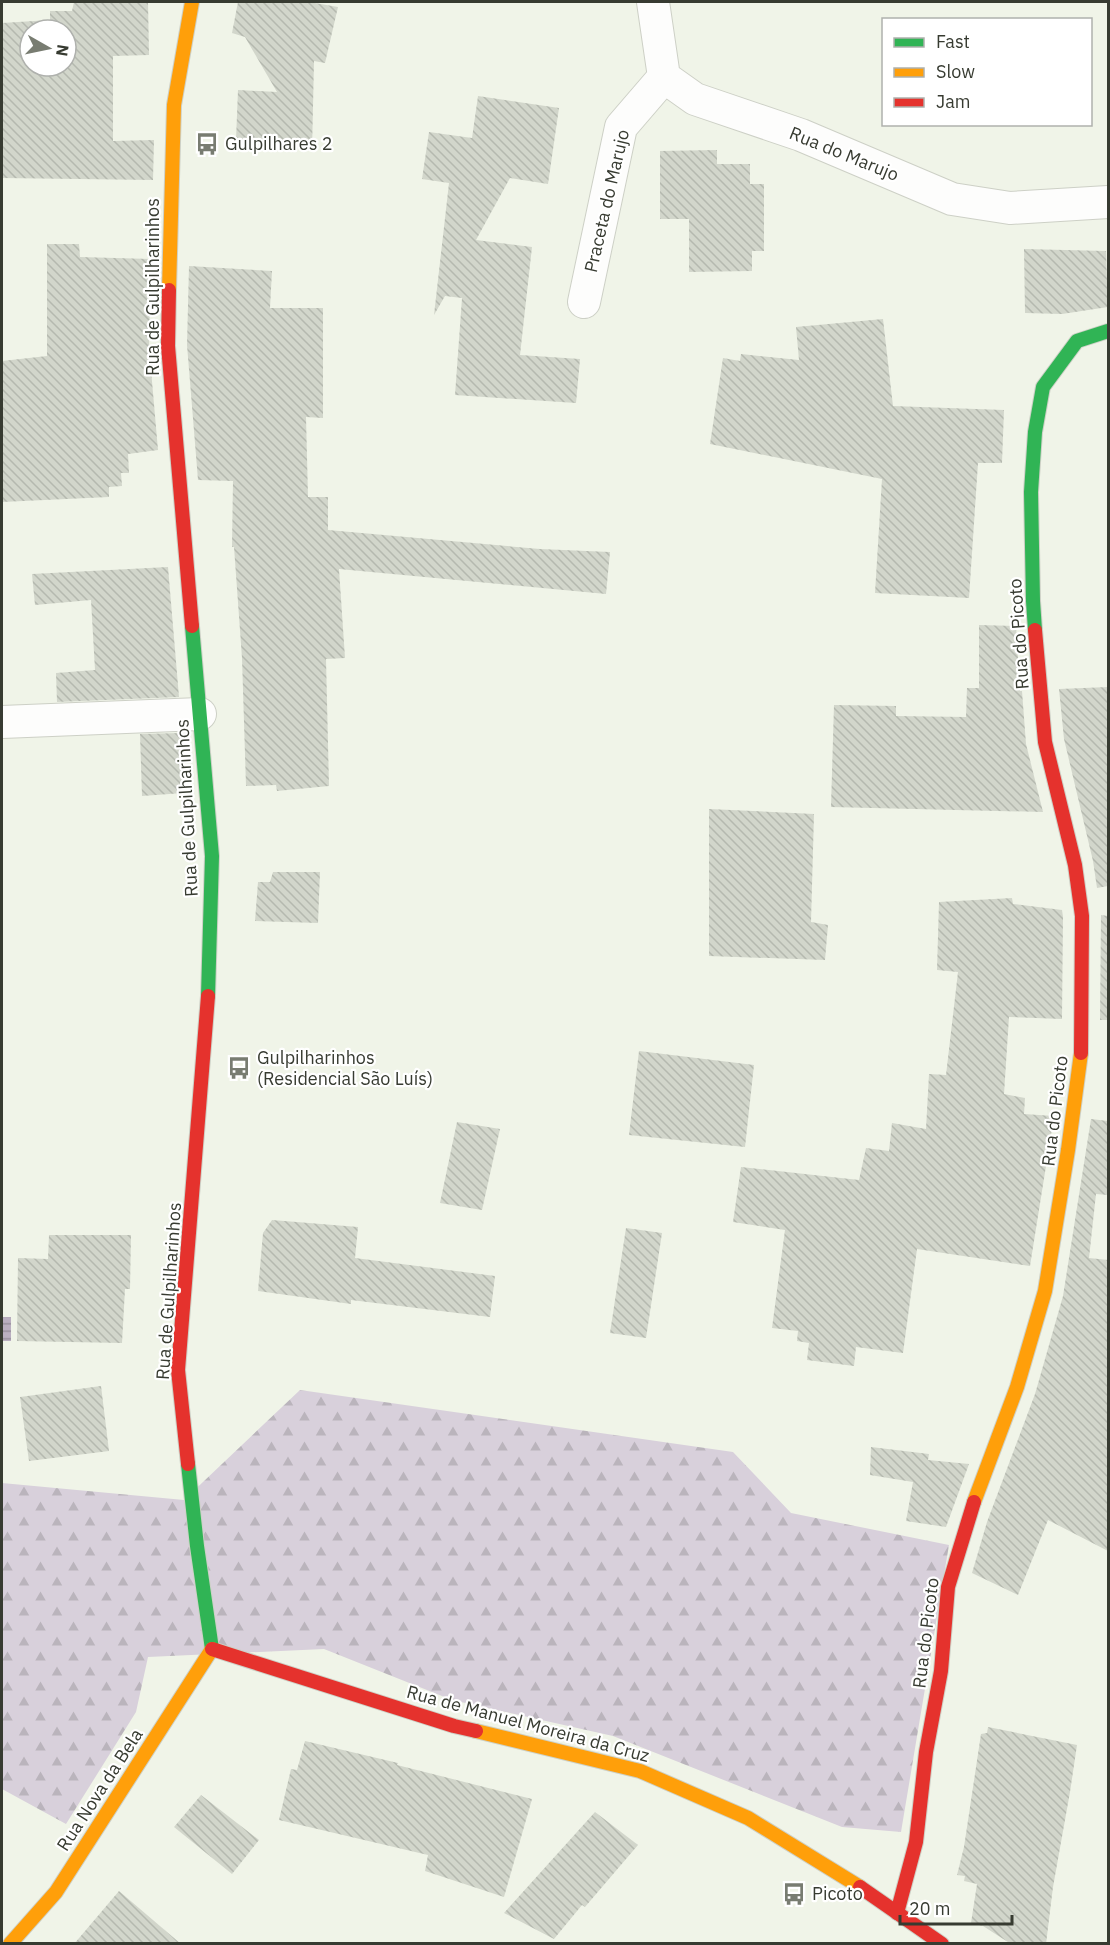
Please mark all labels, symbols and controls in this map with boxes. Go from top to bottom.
north arrow [18,18,78,78]
legend [882,18,1092,126]
text: Fast [936,30,970,53]
text: N [52,43,74,58]
text: Slow [936,60,975,83]
text: Jam [936,90,971,113]
street label: Rua do Marujo [786,121,902,186]
street label: Praceta do Marujo [579,127,634,275]
bus stop icon: Gulpilhares 2 [194,131,220,157]
place label: Gulpilhares 2 [225,132,333,155]
street label: Rua de Gulpilharinhos [141,198,164,376]
street label: Rua do Picoto [1003,578,1034,690]
street label: Rua de Gulpilharinhos [170,719,203,897]
place label: Gulpilharinhos (Residencial São Luís) [257,1046,433,1090]
street label: Rua do Picoto [1036,1054,1073,1167]
bus stop icon: Gulpilharinhos (Residencial São Luís) [226,1055,252,1081]
street label: Rua de Gulpilharinhos [151,1201,186,1380]
street label: Rua do Picoto [907,1576,944,1689]
street label: Rua de Manuel Moreira da Cruz [404,1680,652,1767]
street label: Rua Nova da Bela [51,1724,148,1855]
bus stop icon: Picoto [781,1881,807,1907]
place label: Picoto [812,1882,863,1905]
scale bar [900,1888,1012,1926]
text: 20 m [909,1897,951,1920]

